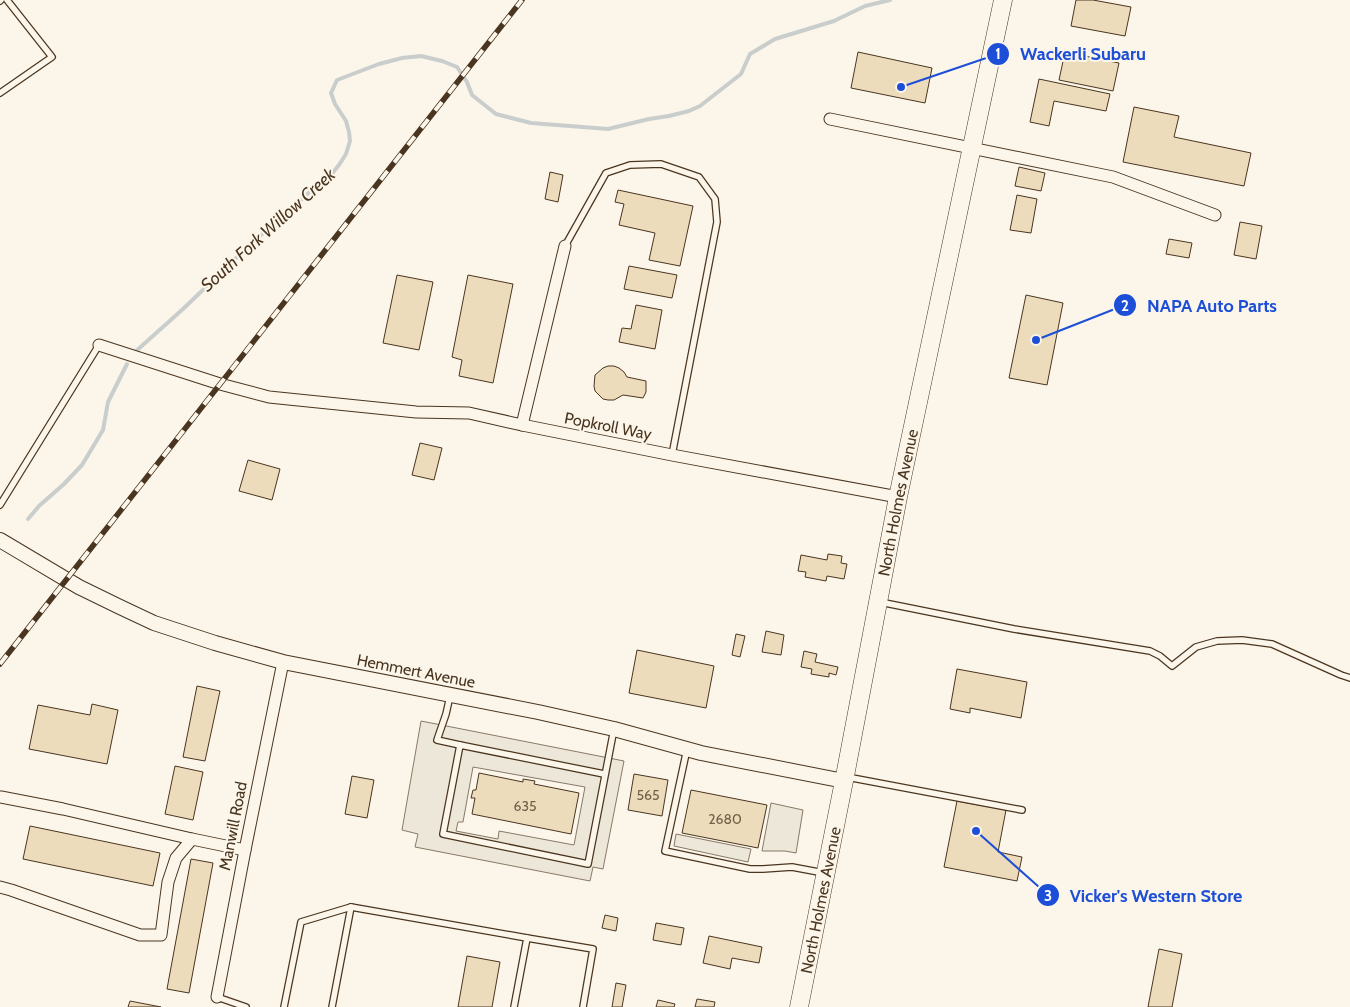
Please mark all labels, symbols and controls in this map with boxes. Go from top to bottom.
callout: Wackerli Subaru [985,37,1156,70]
text: Wackerli Subaru [1020,43,1146,65]
text: 1 [995,45,1001,63]
water label: South Fork Willow Creek [196,163,341,296]
callout: NAPA Auto Parts [1112,289,1287,322]
text: NAPA Auto Parts [1147,295,1277,317]
text: 2 [1121,297,1129,315]
street label: Popkroll Way [563,408,653,444]
street label: North Holmes Avenue [874,427,922,578]
street label: Hemmert Avenue [355,650,477,692]
street label: Manwill Road [215,780,251,872]
house number: 565 [636,786,660,804]
house number: 635 [513,797,537,815]
house number: 2680 [708,810,742,828]
street label: North Holmes Avenue [796,825,844,975]
callout: Vicker's Western Store [1035,879,1253,912]
text: Vicker's Western Store [1070,885,1242,907]
text: 3 [1044,887,1052,905]

